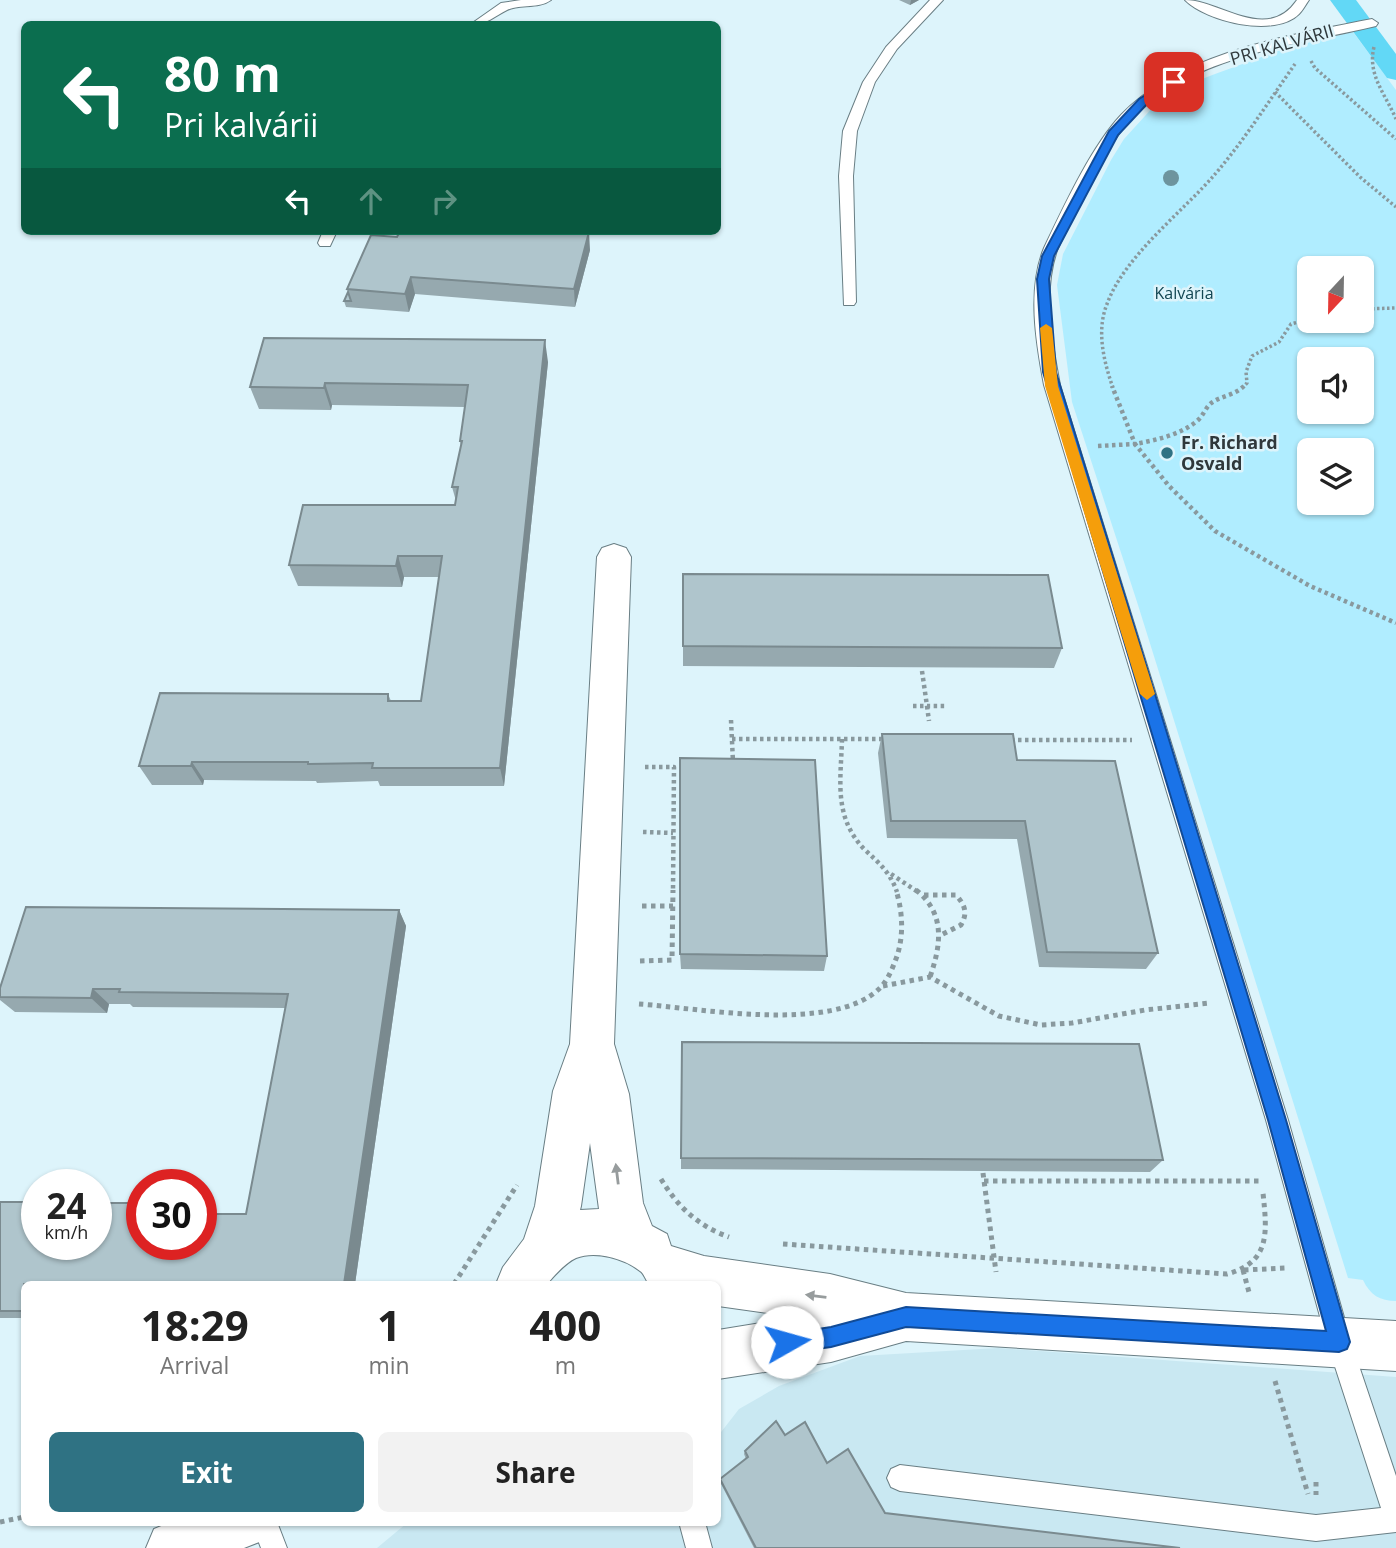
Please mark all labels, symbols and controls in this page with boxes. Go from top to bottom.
street label: PRI KALVÁRII [1227,18,1336,70]
text: 80 m [164,40,281,106]
icon: left [49,49,140,140]
pin [1144,52,1204,112]
icon: arrive [1155,63,1193,101]
text: Pri kalvárii [164,103,318,146]
icon: left [279,182,317,220]
icon: ahead [352,182,390,220]
icon: right [425,182,463,220]
north arrow [1297,256,1374,332]
map controls [1297,256,1374,515]
park label: Kalvária [1154,282,1214,304]
button: sound [1297,347,1374,424]
place label: Fr. Richard Osvald [1181,430,1278,475]
button: layers [1297,438,1374,515]
marker: Fr. Richard Osvald [1159,445,1175,461]
one-way arrow [611,1163,622,1185]
speed limit sign: 30 [126,1169,217,1260]
text: 24 [46,1182,87,1229]
text: km/h [45,1220,88,1244]
one-way arrow [805,1291,827,1302]
text: 18:29 [141,1296,249,1353]
text: 1 [377,1296,401,1353]
text: 400 [529,1296,601,1353]
position arrow [750,1305,824,1379]
text: Arrival [160,1349,229,1381]
text: min [368,1349,410,1381]
text: m [555,1349,576,1381]
button: Exit [49,1432,364,1512]
button: Share [378,1432,693,1512]

